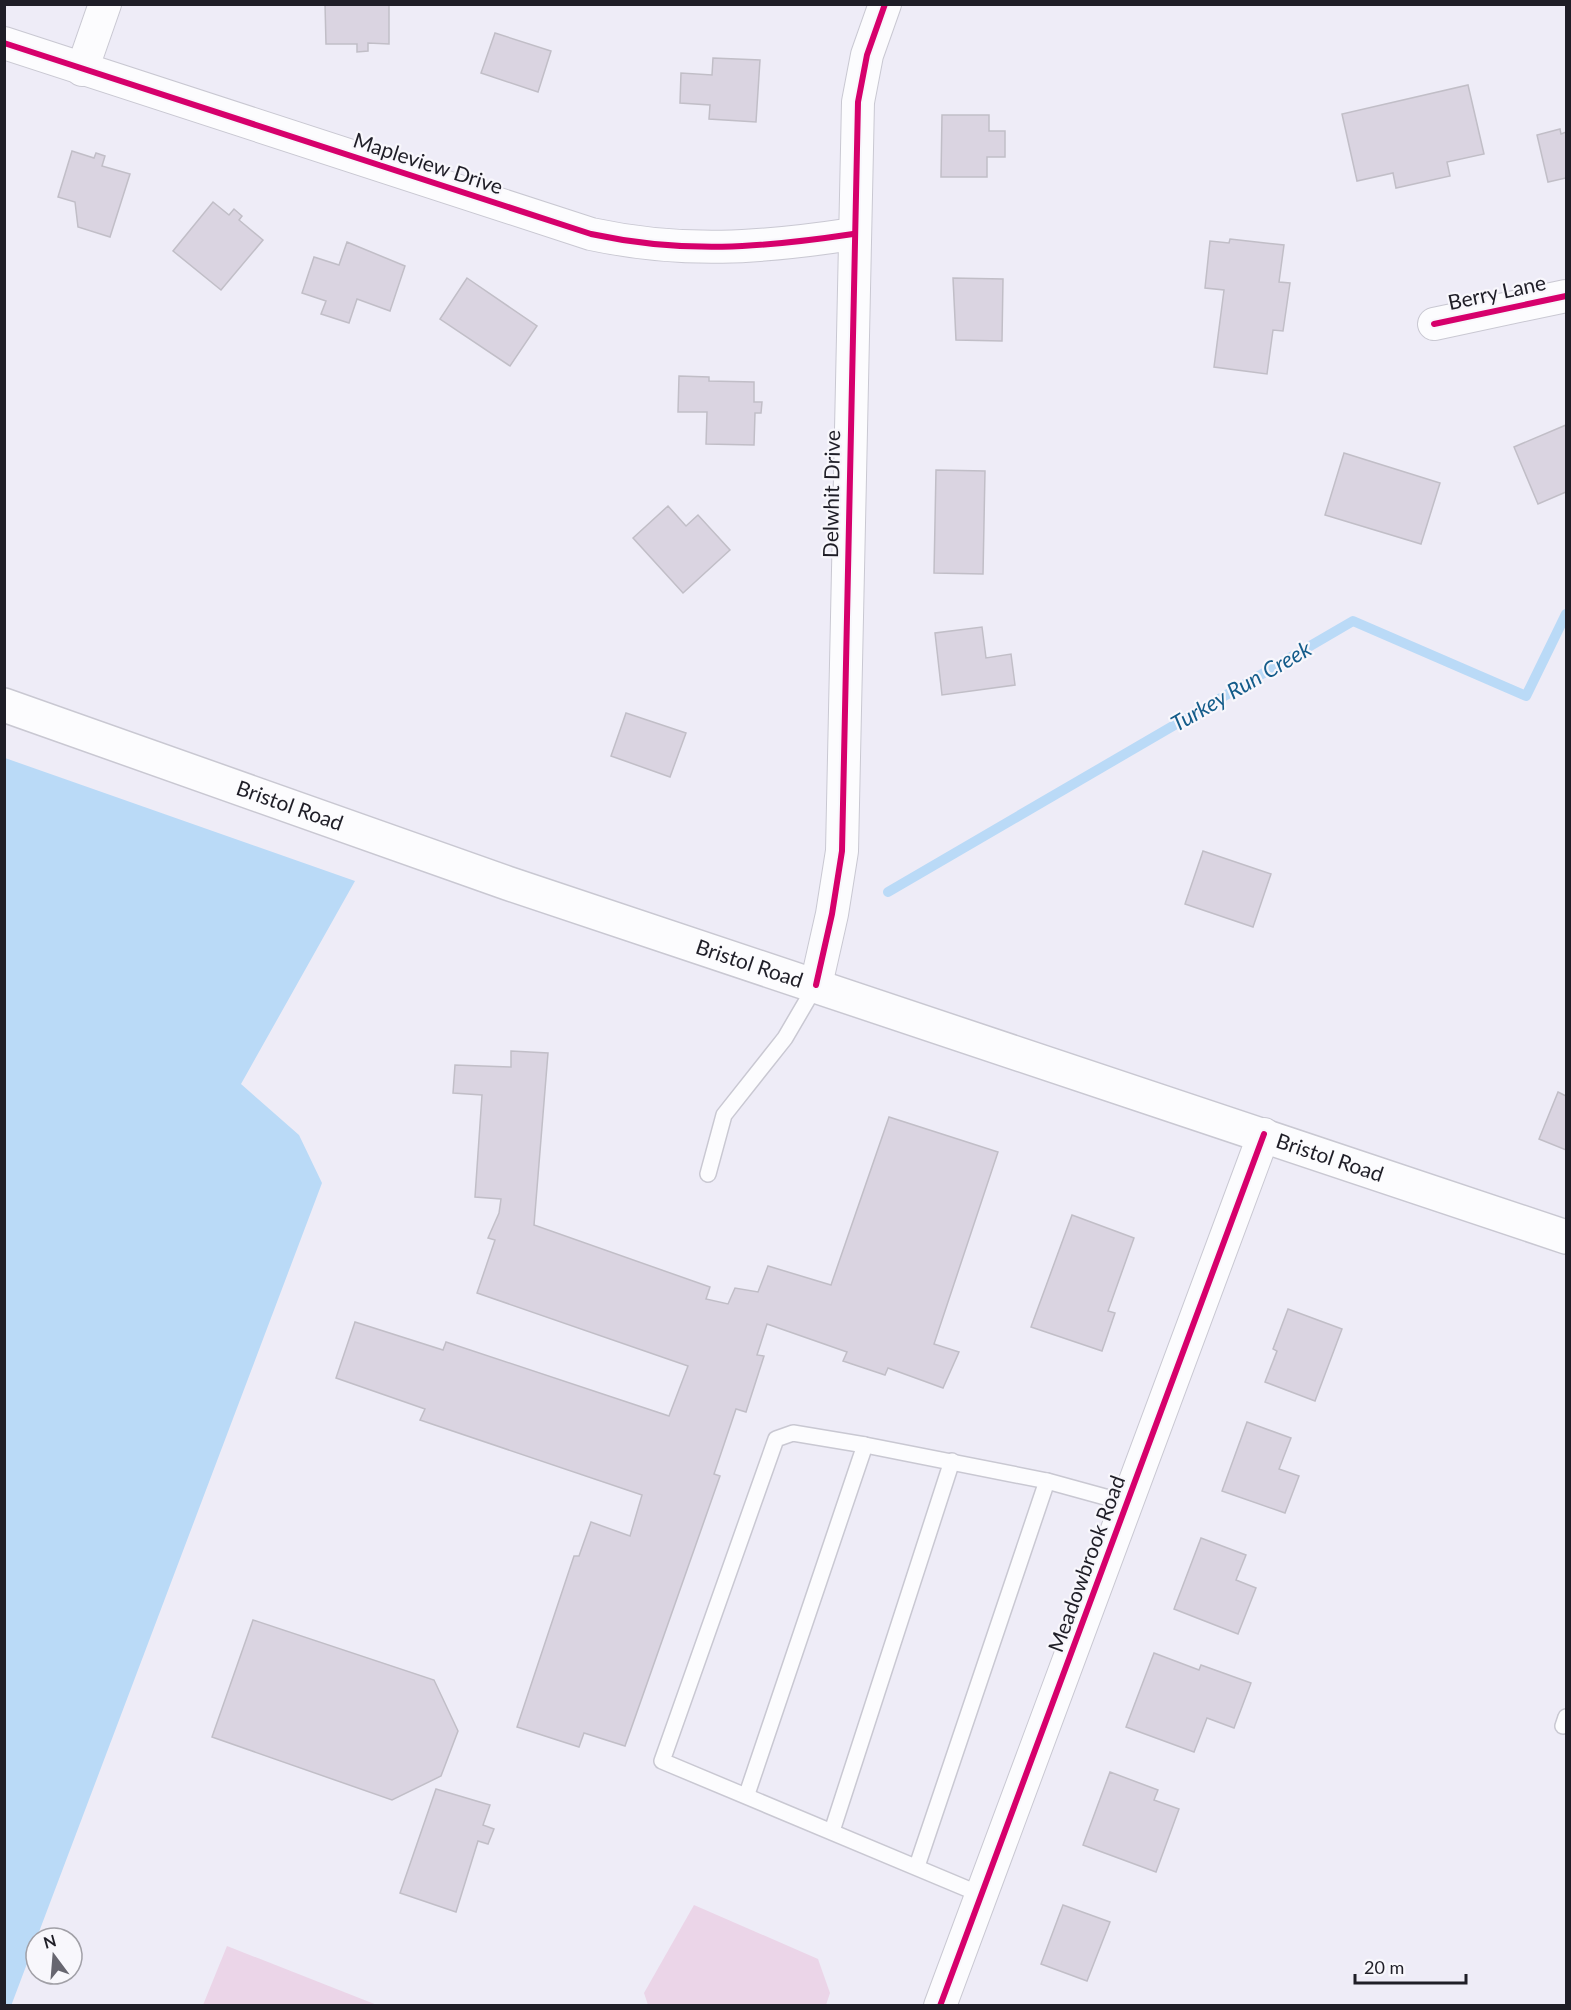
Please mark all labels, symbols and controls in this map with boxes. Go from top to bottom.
street label: Mapleview Drive [351,127,506,198]
street label: Berry Lane [1445,269,1548,314]
street label: Delwhit Drive [817,430,844,558]
water label: Turkey Run Creek [1166,634,1316,737]
street label: Bristol Road [233,774,347,835]
street label: Bristol Road [693,933,807,992]
street label: Bristol Road [1273,1127,1387,1186]
street label: Meadowbrook Road [1042,1472,1129,1655]
north arrow [24,1926,84,1986]
text: N [41,1930,58,1952]
scale bar [1355,1947,1466,1985]
text: 20 m [1364,1956,1404,1978]

